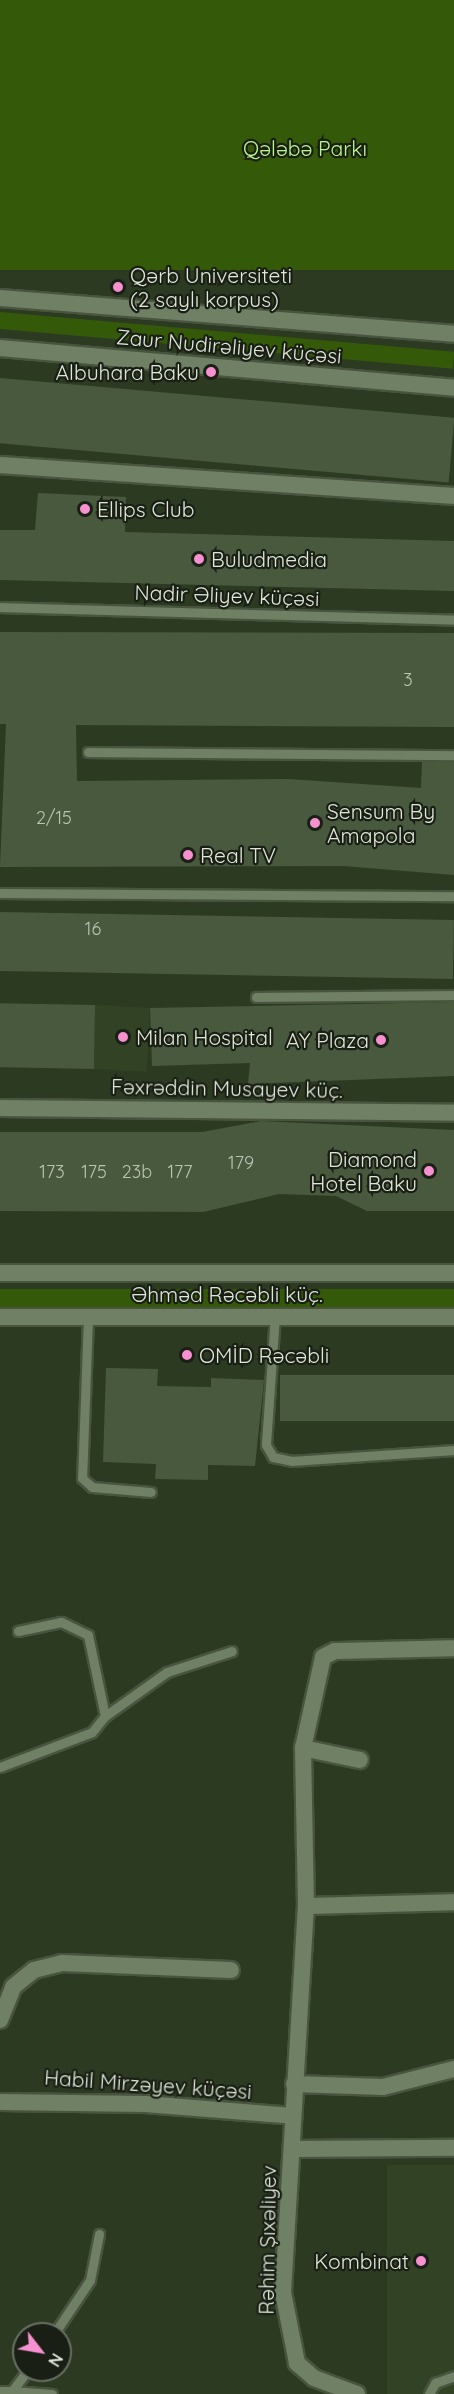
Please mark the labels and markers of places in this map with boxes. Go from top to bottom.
place label: Qərb Universiteti (2 saylı korpus) [130,262,292,312]
marker: Qərb Universiteti (2 saylı korpus) [111,280,125,294]
place label: Albuhara Baku [55,359,199,385]
marker: Albuhara Baku [204,365,218,379]
place label: Ellips Club [97,496,195,522]
marker: Ellips Club [78,502,92,516]
place label: Buludmedia [211,546,327,572]
marker: Buludmedia [192,552,206,566]
place label: Sensum By Amapola [327,798,435,848]
marker: Sensum By Amapola [308,816,322,830]
place label: Real TV [200,842,276,868]
marker: Real TV [181,848,195,862]
place label: Milan Hospital [136,1024,273,1050]
place label: AY Plaza [286,1027,369,1053]
marker: Milan Hospital [114,1028,132,1046]
marker: AY Plaza [374,1033,388,1047]
place label: Diamond Hotel Baku [310,1146,417,1196]
marker: Diamond Hotel Baku [422,1164,436,1178]
place label: OMİD Rəcəbli [199,1342,329,1368]
marker: OMİD Rəcəbli [180,1348,194,1362]
place label: Kombinat [314,2248,409,2274]
marker: Kombinat [414,2254,428,2268]

